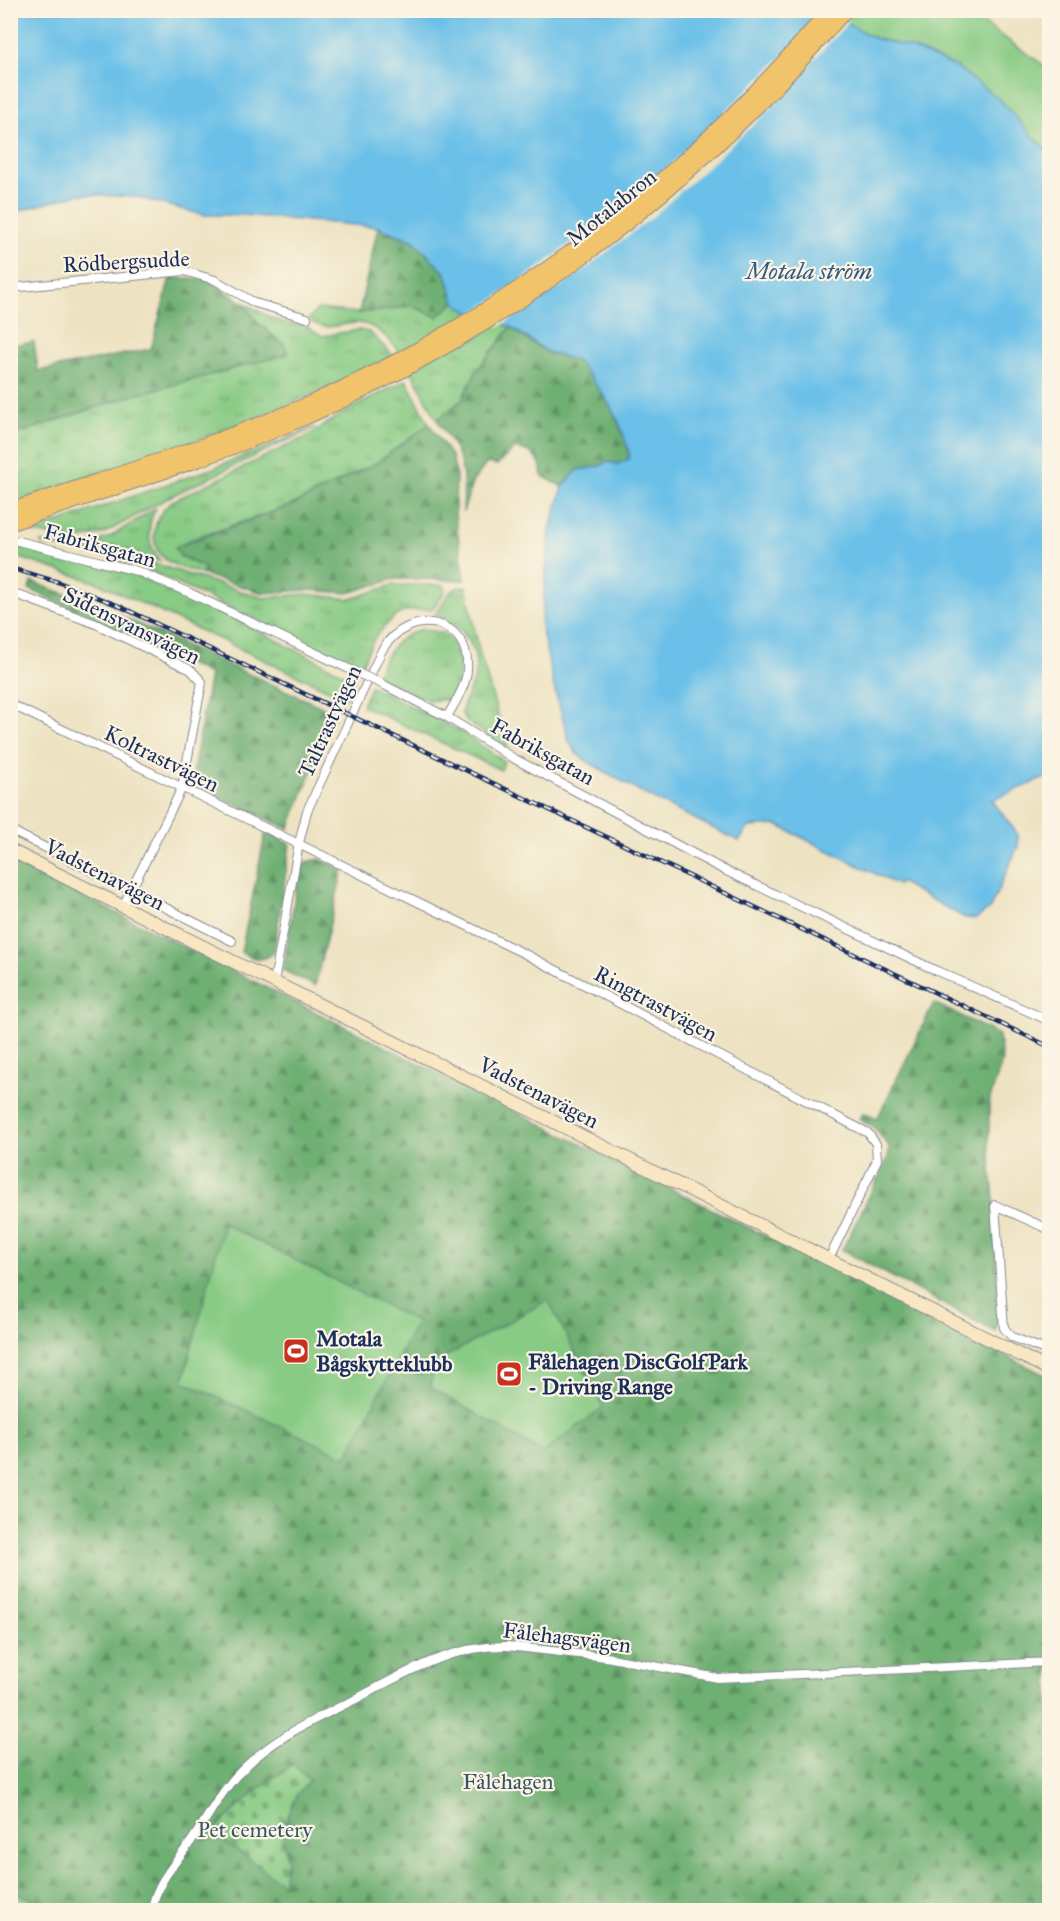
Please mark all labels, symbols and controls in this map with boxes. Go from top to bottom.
street label: Motalabron [561,163,662,252]
street label: Rödbergsudde [62,245,190,278]
water label: Motala ström [744,256,872,286]
street label: Fabriksgatan [41,518,159,573]
street label: Sidensvansvägen [59,581,205,670]
street label: Taltrastvägen [292,661,367,782]
street label: Fabriksgatan [486,712,600,791]
street label: Koltrastvägen [100,719,224,798]
street label: Vadstenavägen [39,832,169,916]
street label: Ringtrastvägen [589,960,722,1047]
street label: Vadstenavägen [473,1050,603,1134]
place label: Motala Bågskytteklubb [316,1325,453,1377]
sports icon: Motala Bågskytteklubb [281,1336,311,1366]
place label: Fålehagen DiscGolfPark - Driving Range [528,1348,749,1400]
sports icon: Fålehagen DiscGolfPark - Driving Range [494,1359,524,1389]
street label: Fålehagsvägen [501,1616,633,1659]
park label: Fålehagen [463,1768,554,1795]
park label: Pet cemetery [197,1816,313,1843]

